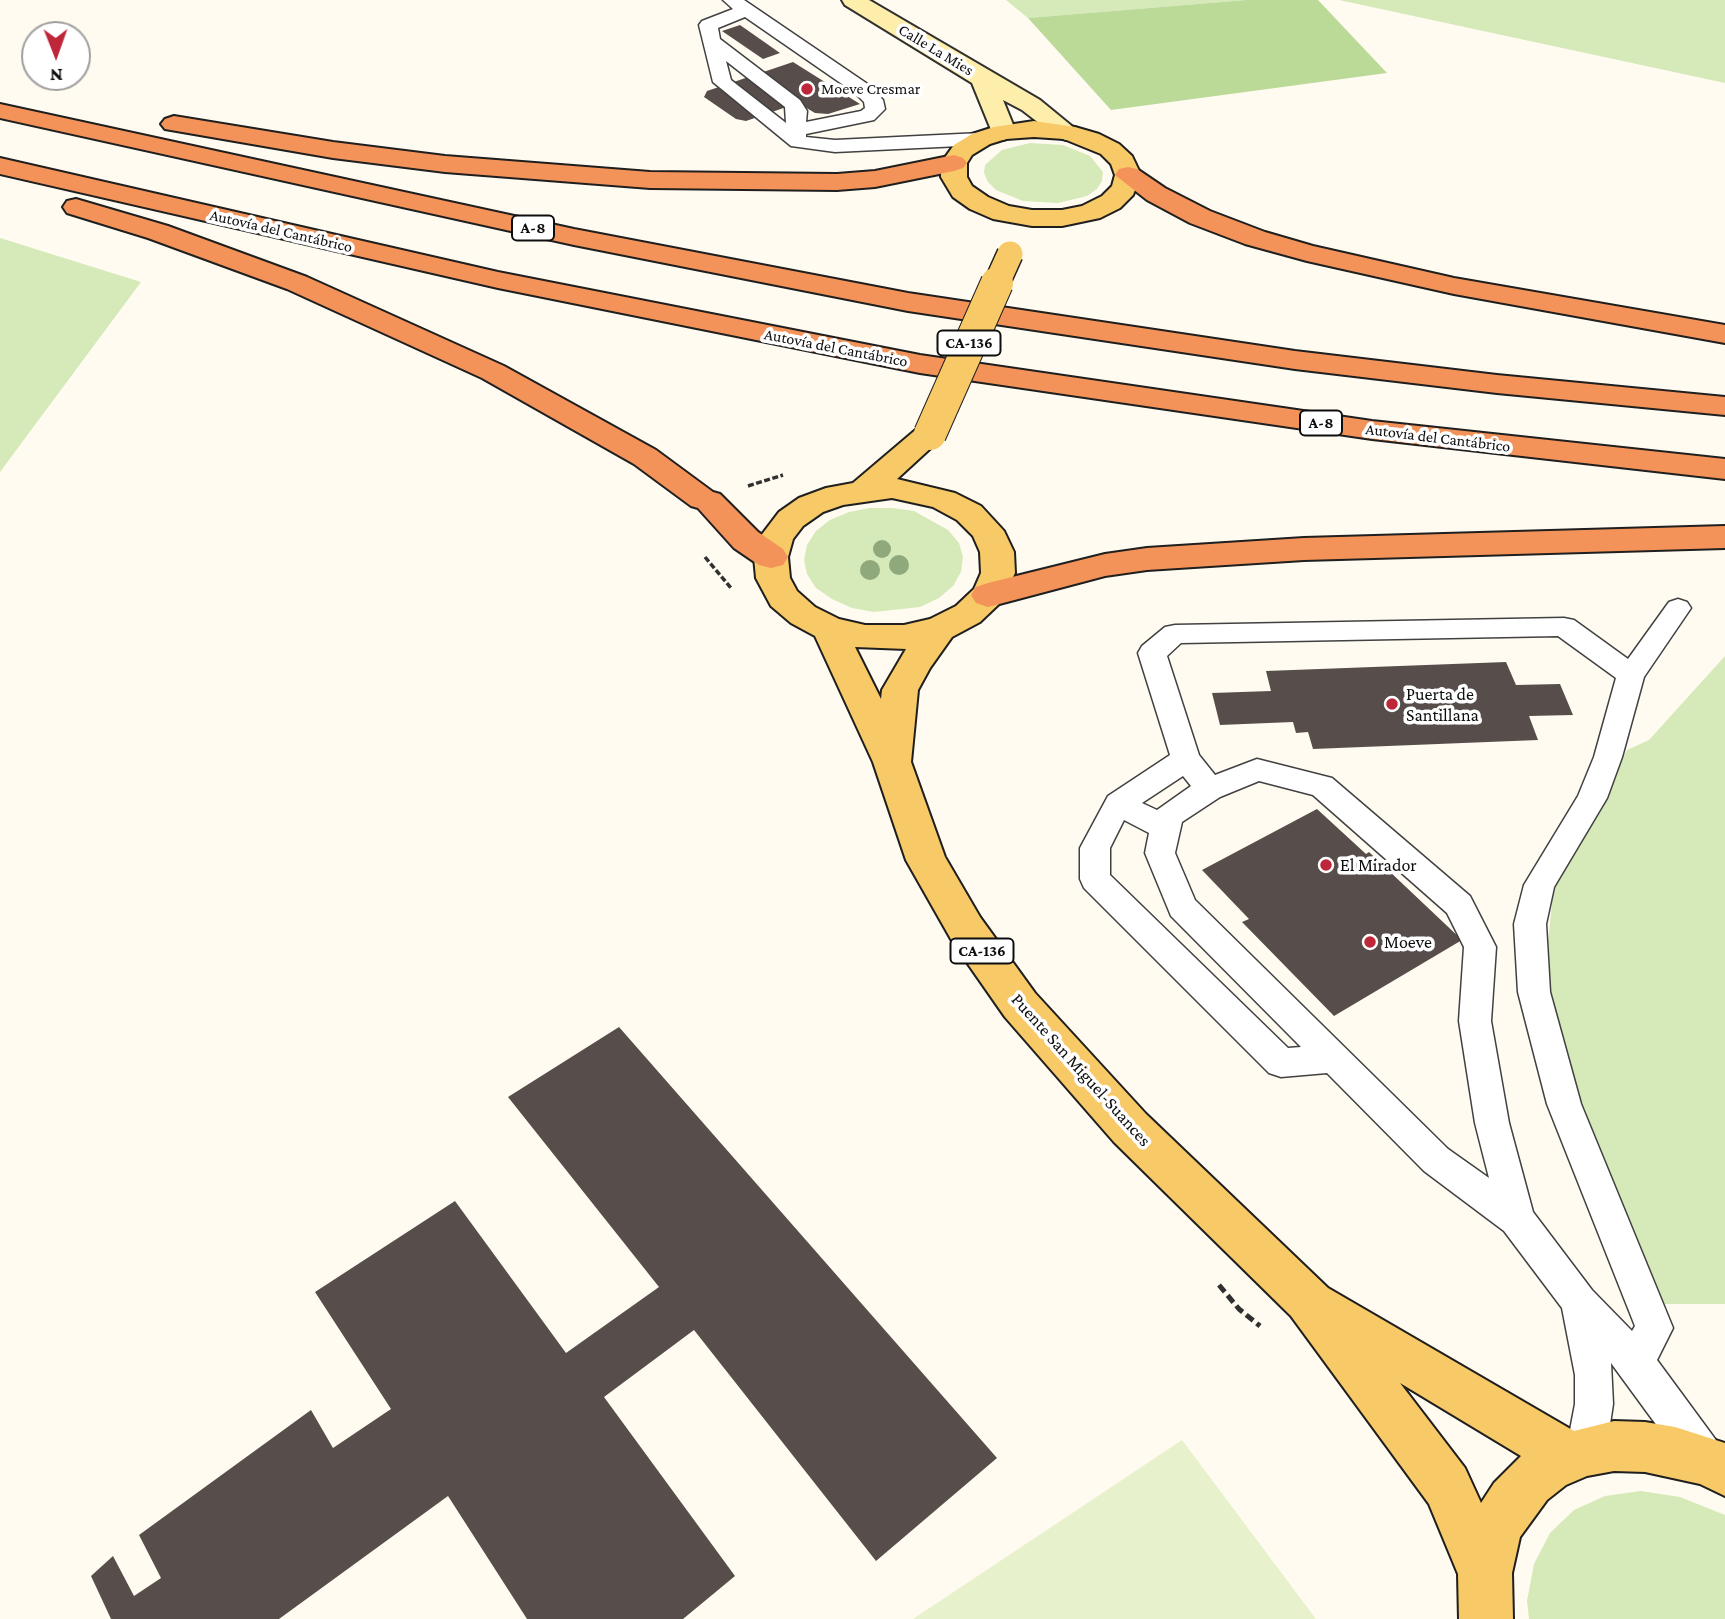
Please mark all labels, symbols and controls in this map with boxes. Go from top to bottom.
street label: Calle La Mies [895,20,977,80]
north arrow [21,21,91,91]
text: N [50,65,63,86]
place label: Moeve Cresmar [821,79,921,99]
marker: Moeve Cresmar [799,81,815,97]
street label: Autovía del Cantábrico [208,205,354,257]
road number: A-8 [512,216,554,240]
street label: Autovía del Cantábrico [763,325,909,371]
road number: CA-136 [937,330,1000,356]
road number: A-8 [1300,410,1342,436]
street label: Autovía del Cantábrico [1364,420,1512,456]
place label: Puerta de Santillana [1406,683,1479,726]
marker: Puerta de Santillana [1384,696,1400,712]
place label: El Mirador [1340,854,1417,876]
marker: El Mirador [1318,857,1334,873]
place label: Moeve [1384,931,1432,953]
marker: Moeve [1362,934,1378,950]
road number: CA-136 [950,939,1014,964]
street label: Puente San Miguel-Suances [1007,989,1155,1151]

